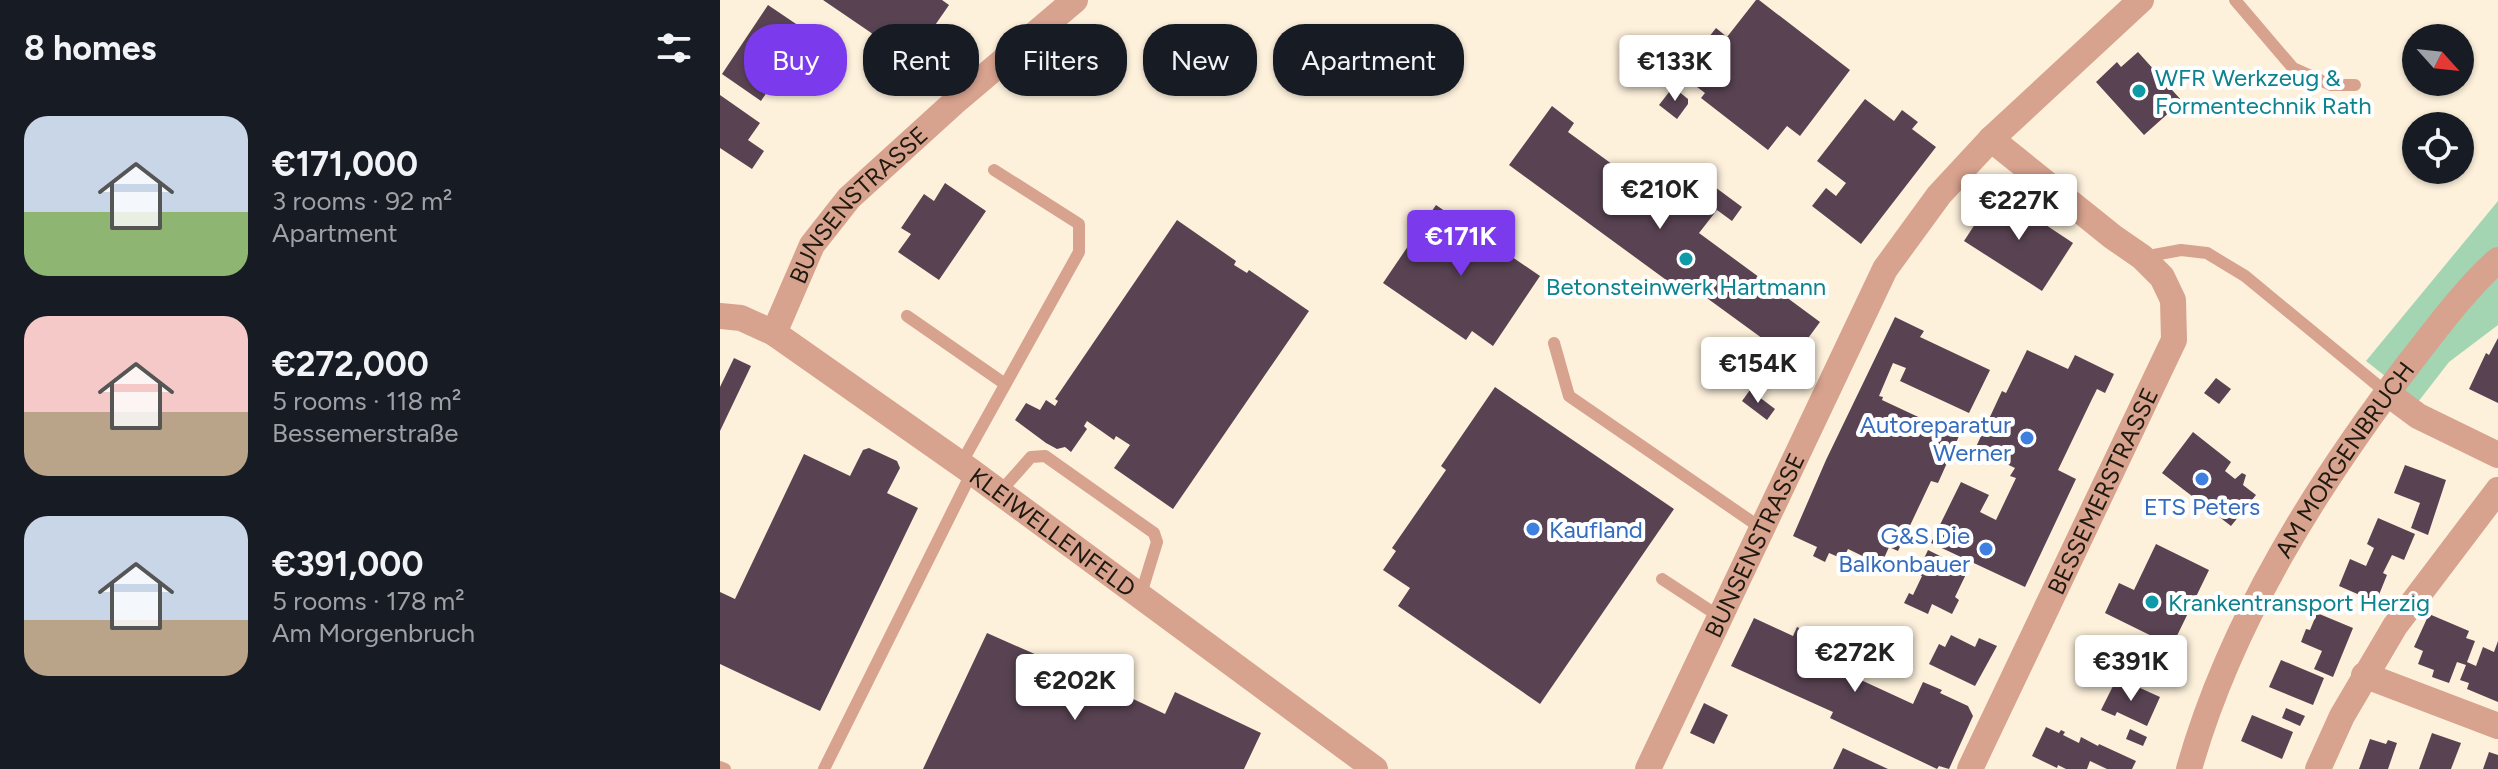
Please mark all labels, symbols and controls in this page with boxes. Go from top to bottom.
chip: Buy [744,24,847,96]
chip: Rent [863,24,979,96]
chip: Filters [995,24,1127,96]
chip: New [1143,24,1257,96]
chip: Apartment [1273,24,1464,96]
north arrow [2402,24,2474,96]
map controls [2402,24,2474,184]
icon: filters [652,26,696,70]
text: 8 homes [24,28,156,69]
pin: €133K [1619,35,1731,103]
text: €133K [1637,45,1713,77]
place label: WFR Werkzeug & Formentechnik Rath [2155,63,2372,120]
marker: WFR Werkzeug & Formentechnik Rath [2130,82,2148,100]
button: locate [2402,112,2474,184]
street label: BUNSENSTRASSE [783,120,933,288]
text: €171,000 [272,144,418,185]
icon: home [88,148,184,244]
pin: €210K [1604,163,1716,231]
text: €210K [1621,173,1699,205]
pin: €227K [1963,174,2075,242]
text: €227K [1979,184,2059,216]
text: 3 rooms · 92 m² [272,185,452,217]
pin: €171K [1405,210,1517,278]
text: Apartment [272,217,398,249]
text: €171K [1425,220,1497,252]
marker: Betonsteinwerk Hartmann [1677,250,1695,268]
place label: Betonsteinwerk Hartmann [1546,272,1826,301]
pin: €154K [1702,337,1814,405]
text: €272,000 [272,344,429,385]
text: €154K [1719,347,1797,379]
icon: home [88,348,184,444]
street label: AM MORGENBRUCH [2268,356,2420,562]
street label: BESSEMERSTRASSE [2041,383,2164,599]
text: 5 rooms · 118 m² [272,385,461,417]
place label: Autoreparatur Werner [1860,410,2011,467]
text: Bessemerstraße [272,417,458,449]
marker: Autoreparatur Werner [2018,429,2036,447]
street label: BUNSENSTRASSE [1698,448,1810,642]
street label: KLEIWELLENFELD [964,461,1142,603]
marker: ETS Peters [2193,470,2211,488]
place label: ETS Peters [2144,492,2260,521]
place label: Kaufland [1549,515,1643,544]
marker: Kaufland [1524,520,1542,538]
place label: G&S Die Balkonbauer [1838,521,1970,578]
marker: G&S Die Balkonbauer [1977,540,1995,558]
text: €391,000 [272,544,423,585]
icon: home [88,548,184,644]
text: 5 rooms · 178 m² [272,585,465,617]
place label: Krankentransport Herzig [2168,588,2430,617]
marker: Krankentransport Herzig [2143,593,2161,611]
text: Am Morgenbruch [272,617,475,649]
pin: €272K [1799,626,1911,694]
pin: €391K [2075,635,2187,703]
text: €272K [1815,636,1895,668]
text: €391K [2093,645,2169,677]
pin: €202K [1019,654,1131,722]
text: €202K [1034,664,1116,696]

